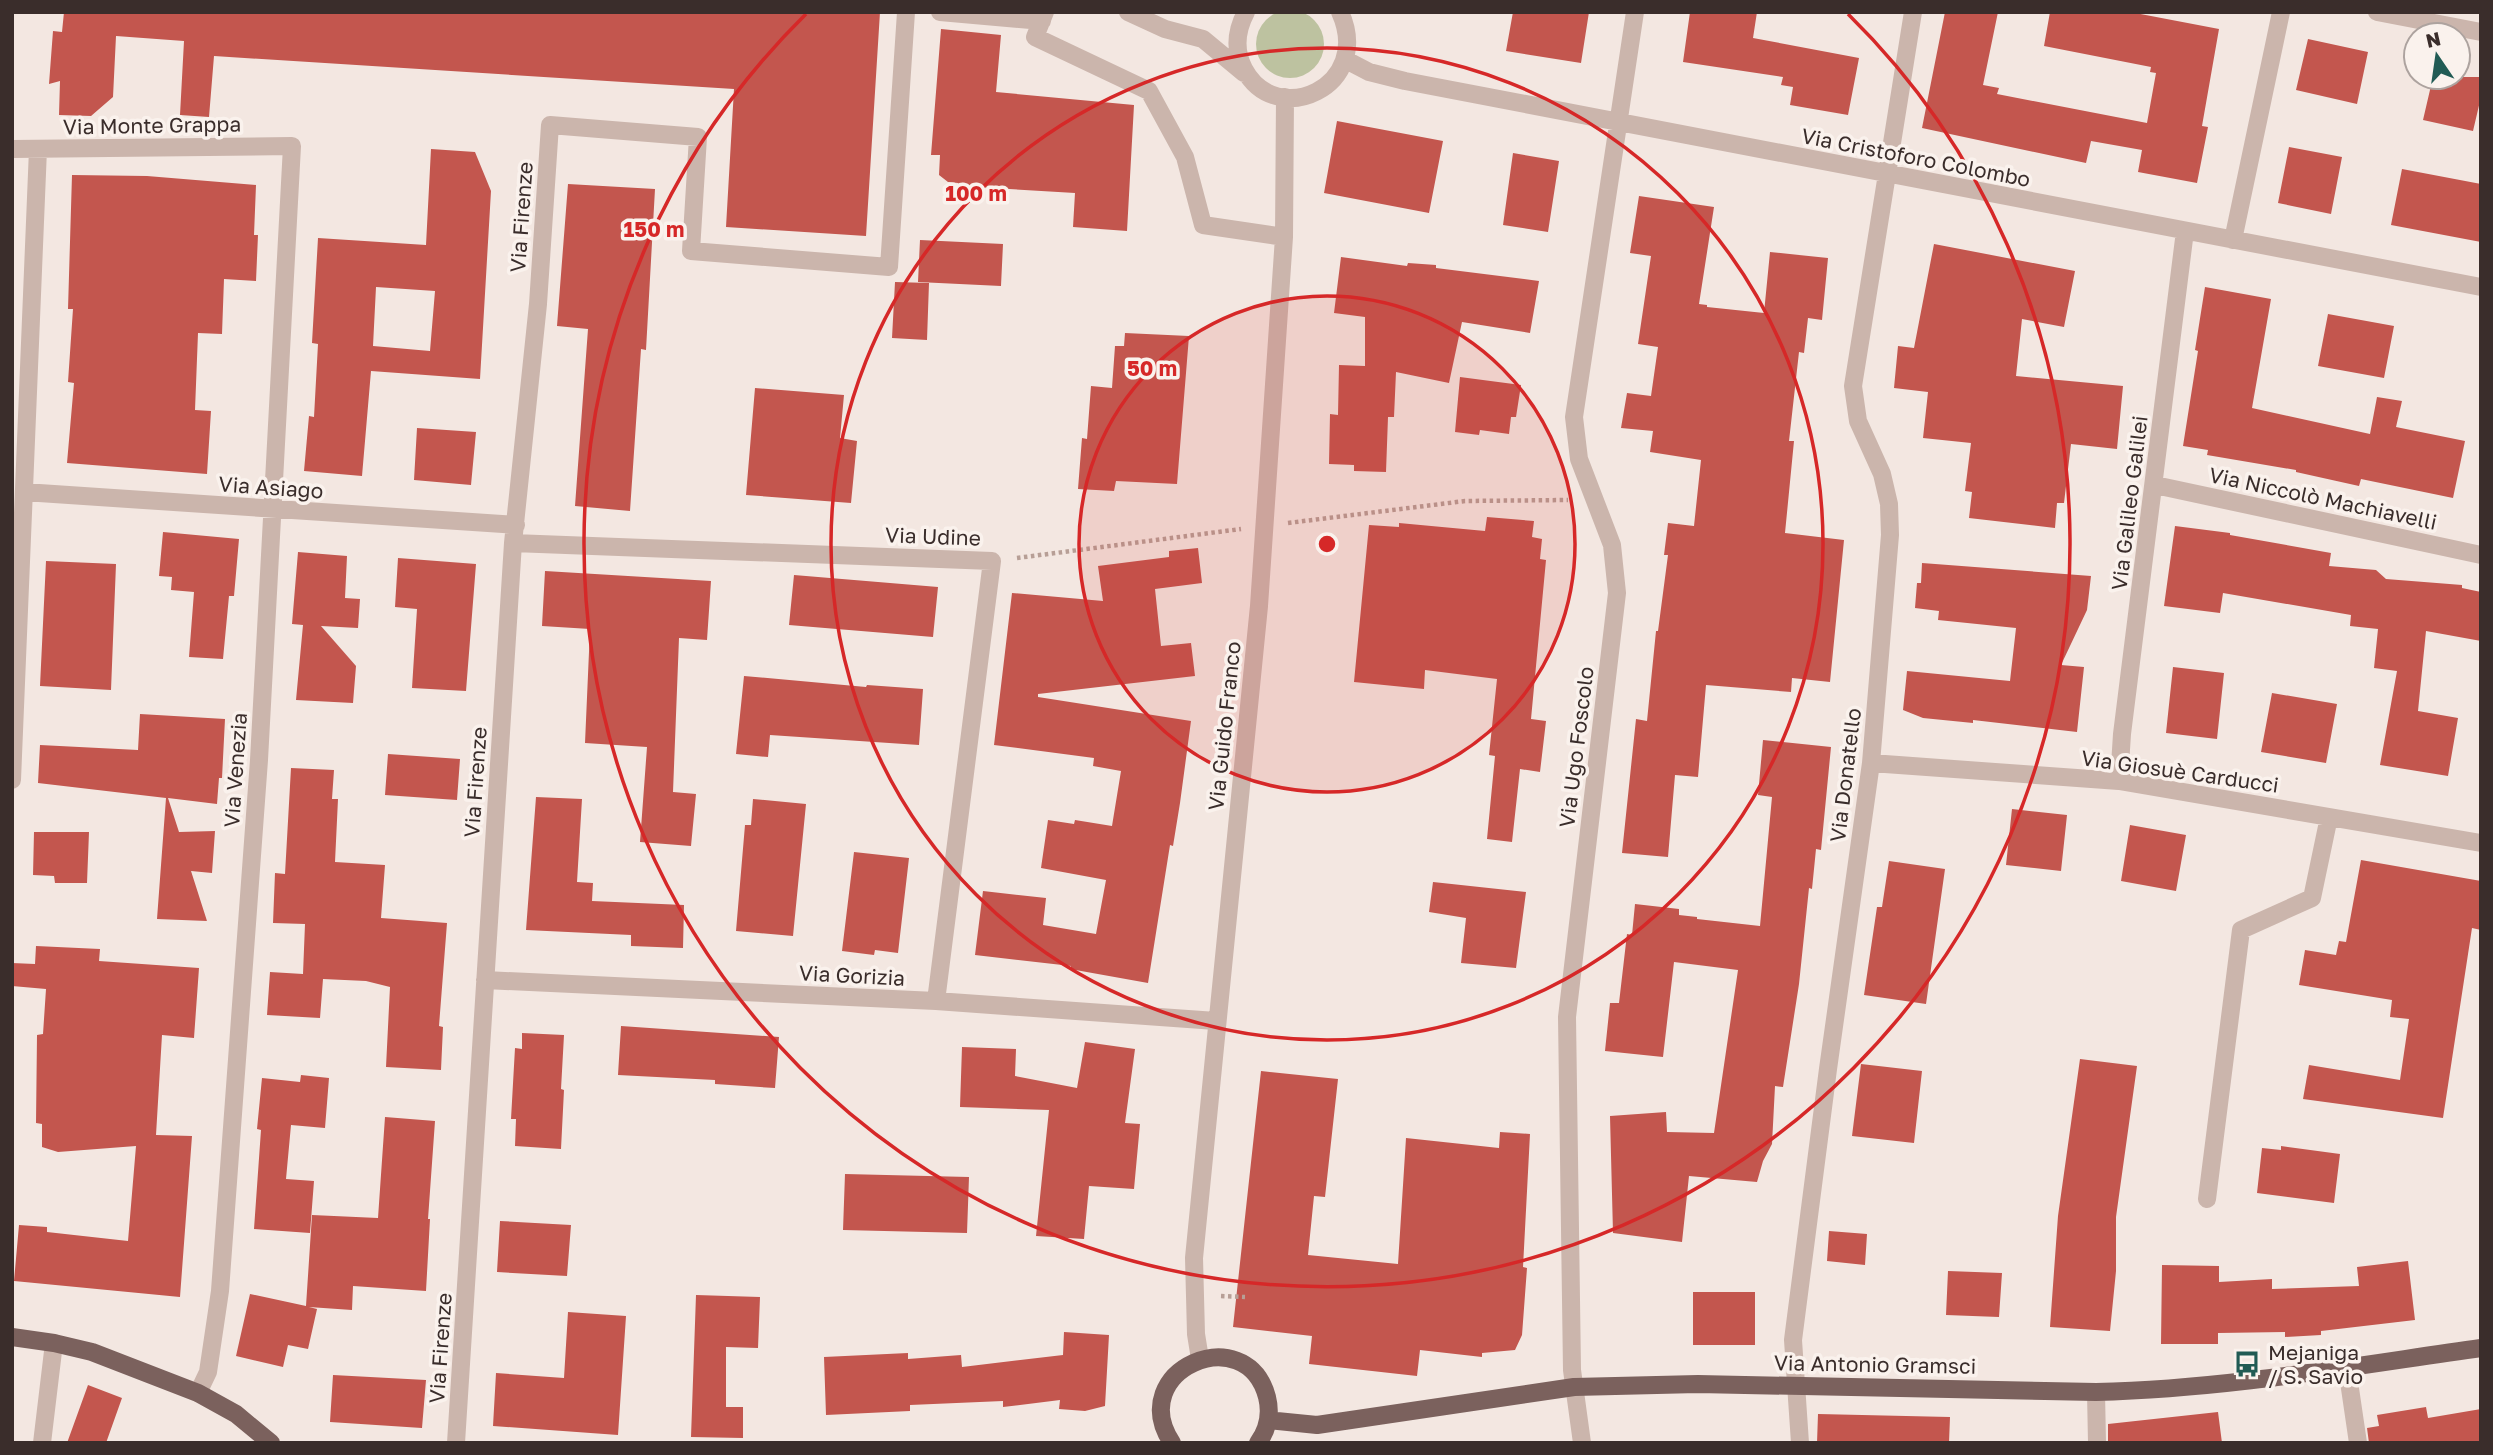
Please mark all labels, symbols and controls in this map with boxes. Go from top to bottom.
north arrow [2402,21,2472,91]
text: N [2423,26,2443,52]
street label: Via Monte Grappa [63,110,241,140]
street label: Via Cristoforo Colombo [1799,122,2033,192]
street label: Via Firenze [504,161,538,273]
text: 100 m [945,180,1007,206]
text: 150 m [624,216,684,242]
text: 50 m [1127,355,1177,381]
street label: Via Galileo Galilei [2105,414,2153,592]
street label: Via Niccolò Machiavelli [2207,461,2439,535]
street label: Via Asiago [218,470,324,504]
street label: Via Udine [885,521,981,551]
centre of rings [1315,532,1339,556]
street label: Via Guido Franco [1202,640,1246,812]
street label: Via Ugo Foscolo [1553,665,1599,829]
street label: Via Donatello [1824,706,1866,844]
street label: Via Venezia [218,712,252,828]
street label: Via Firenze [458,726,492,838]
street label: Via Giosuè Carducci [2079,744,2281,798]
street label: Via Gorizia [798,959,906,991]
street label: Via Firenze [423,1292,457,1404]
place label: Mejaniga / S. Savio [2268,1339,2363,1389]
street label: Via Antonio Gramsci [1774,1349,1976,1379]
bus stop icon: Mejaniga / S. Savio [2232,1349,2262,1379]

